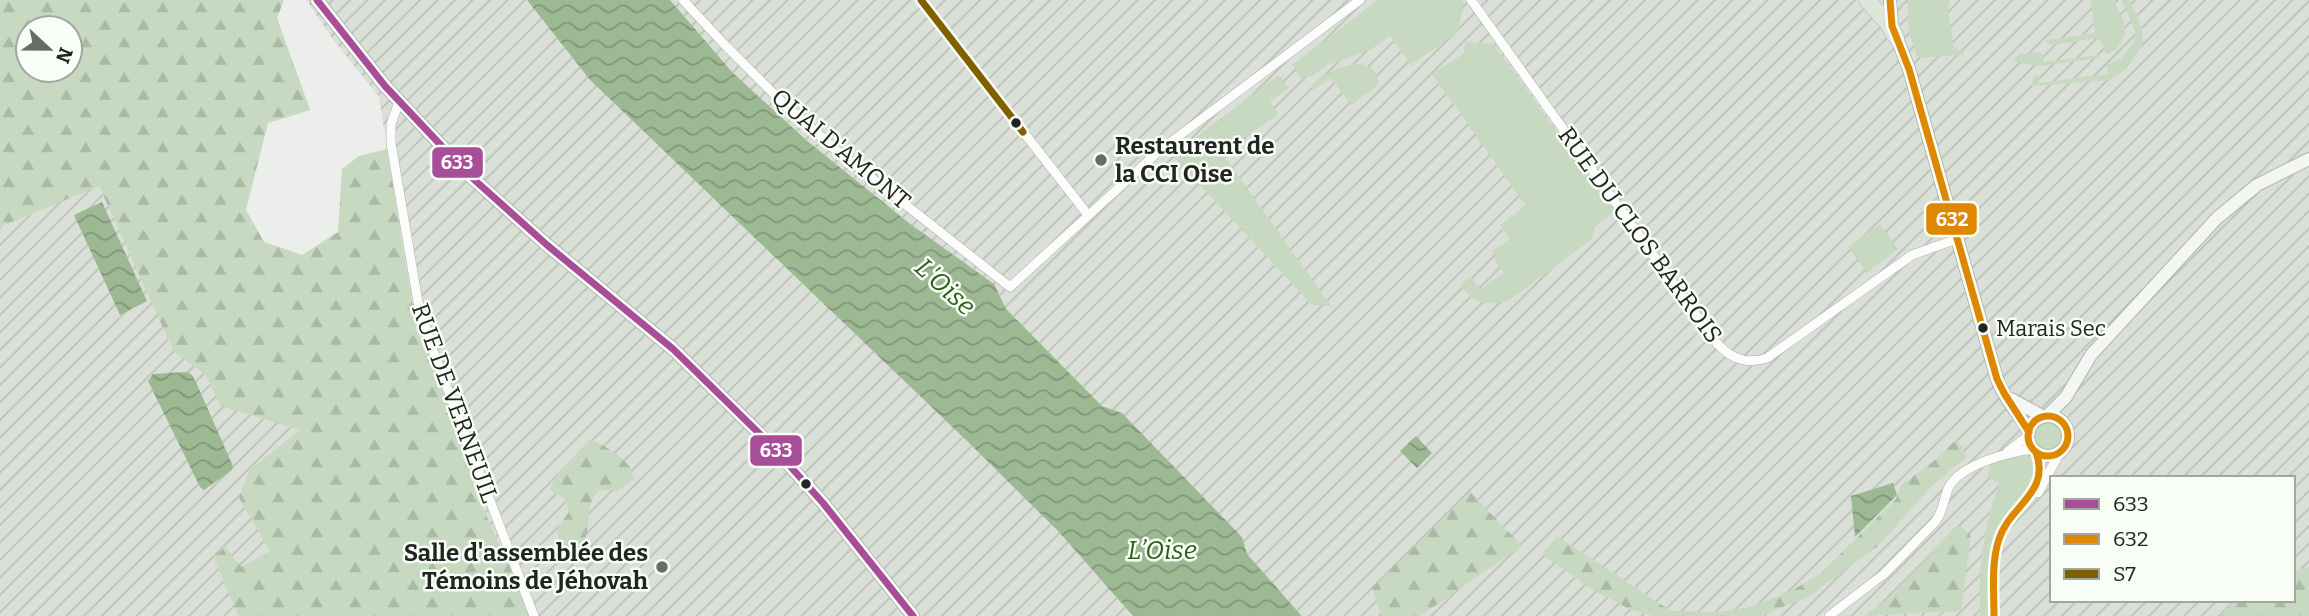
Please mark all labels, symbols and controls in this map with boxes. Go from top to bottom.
north arrow [14,14,84,84]
text: N [51,44,78,67]
street label: QUAI D'AMONT [766,83,916,215]
unlabelled marker [1009,116,1023,130]
street label: RUE DU CLOS BARROIS [1552,122,1728,348]
place label: Restaurent de la CCI Oise [1115,132,1274,188]
line badge: 633 [431,146,484,179]
text: 633 [441,151,473,174]
marker: Restaurent de la CCI Oise [1093,152,1109,168]
line badge: 632 [1925,202,1978,236]
text: 632 [1936,208,1969,231]
water label: L'Oise [908,252,982,322]
street label: RUE DE VERNEUIL [406,300,504,506]
place label: Marais Sec [1996,315,2106,342]
marker: Marais Sec [1976,321,1990,335]
line badge: 633 [749,434,803,467]
text: 633 [760,439,792,462]
legend [2050,476,2295,602]
unlabelled marker [799,477,813,491]
text: 633 [2113,491,2149,517]
text: 632 [2113,526,2148,552]
water label: L’Oise [1127,535,1197,566]
place label: Salle d'assemblée des Témoins de Jéhovah [404,539,648,595]
marker: Salle d'assemblée des Témoins de Jéhovah [654,559,670,575]
text: S7 [2113,561,2136,587]

